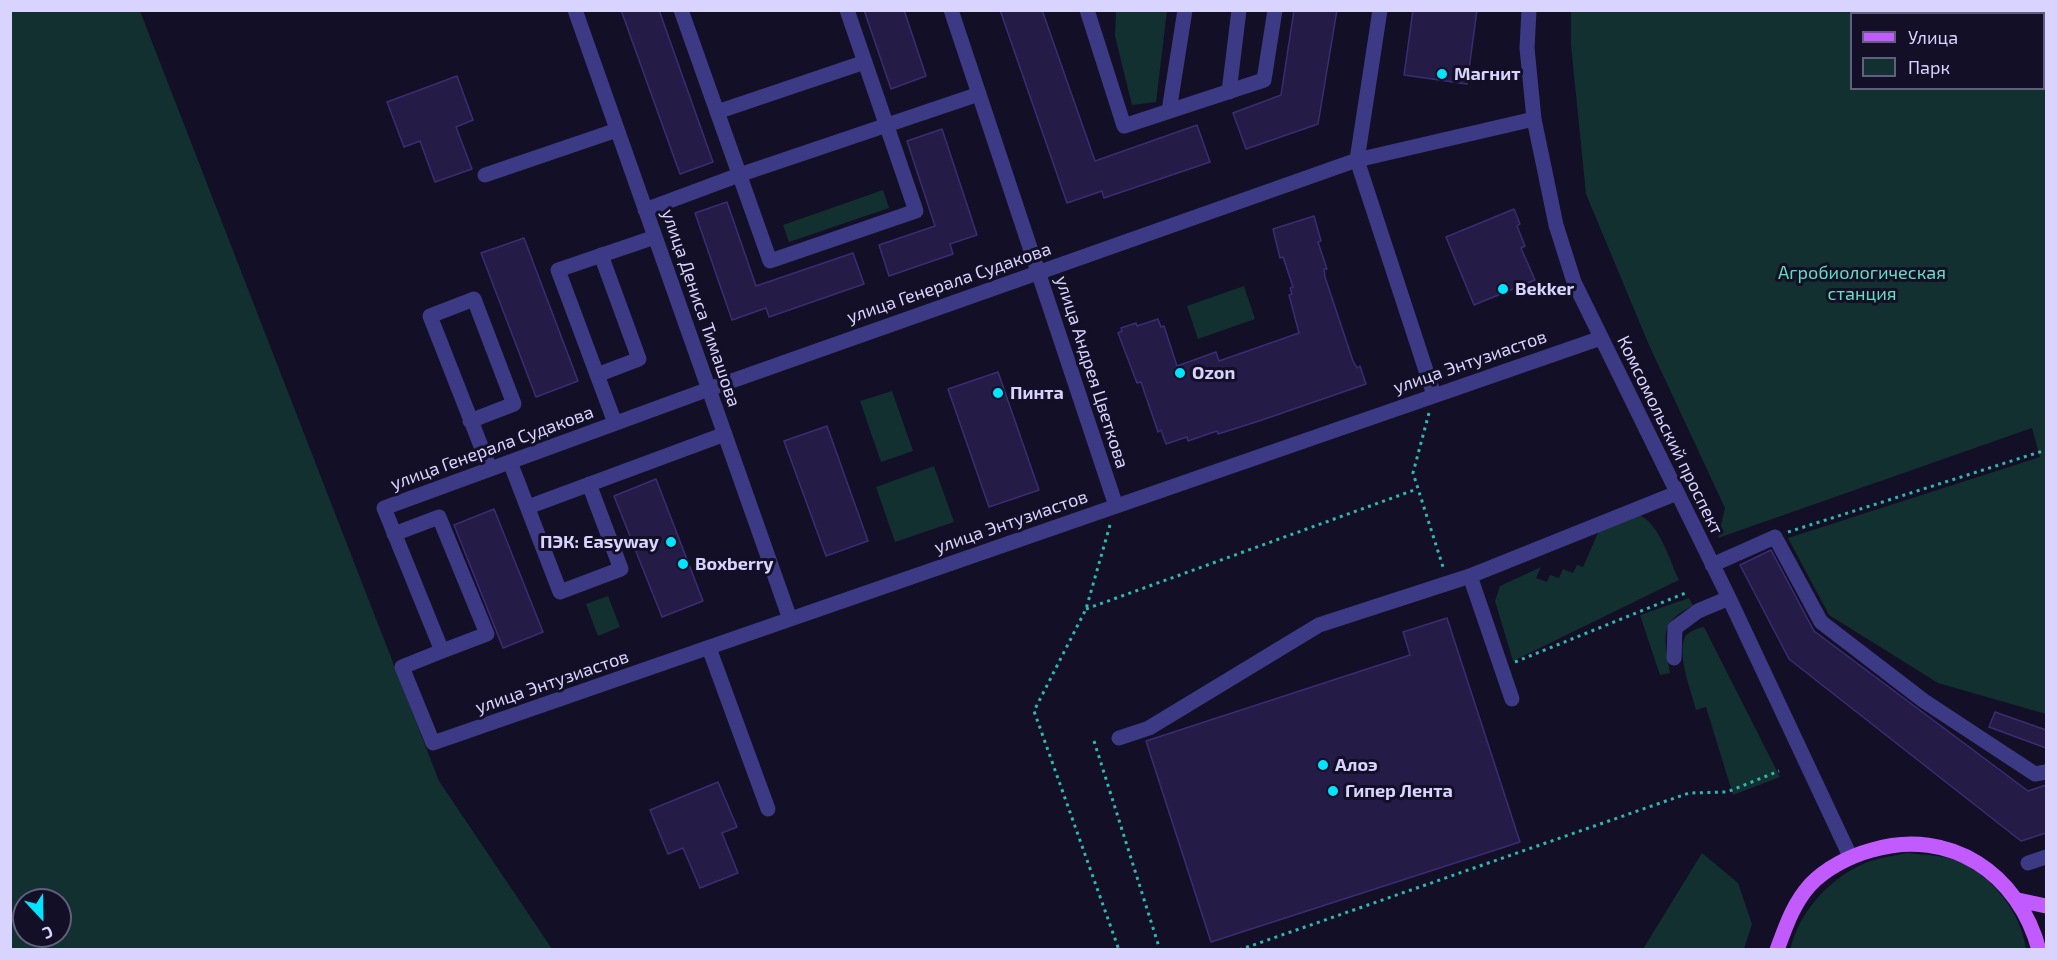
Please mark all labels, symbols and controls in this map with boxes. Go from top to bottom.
legend [1850,12,2045,90]
text: Улица [1908,26,1958,48]
text: Парк [1908,56,1950,78]
place label: Магнит [1454,63,1520,85]
marker: Магнит [1435,67,1449,81]
street label: улица Дениса Тимашова [657,206,745,410]
street label: улица Генерала Судакова [844,238,1054,328]
park label: Агробиологическая станция [1778,262,1946,304]
street label: улица Андрея Цветкова [1051,273,1133,471]
place label: Bekker [1515,278,1574,300]
marker: Bekker [1496,282,1510,296]
street label: улица Энтузиастов [1390,326,1550,398]
street label: Комсомольский проспект [1612,332,1728,538]
place label: Ozon [1192,362,1235,384]
marker: Ozon [1173,366,1187,380]
place label: Пинта [1010,382,1064,404]
marker: Пинта [991,386,1005,400]
street label: улица Генерала Судакова [388,401,596,495]
street label: улица Энтузиастов [931,486,1091,558]
place label: ПЭК: Easyway [540,531,659,553]
marker: ПЭК: Easyway [664,535,678,549]
place label: Boxberry [695,553,774,575]
marker: Boxberry [676,557,690,571]
street label: улица Энтузиастов [472,646,632,718]
place label: Алоэ [1335,754,1378,776]
marker: Алоэ [1316,758,1330,772]
place label: Гипер Лента [1345,780,1453,802]
marker: Гипер Лента [1326,784,1340,798]
north arrow [12,888,72,948]
text: С [40,923,56,944]

